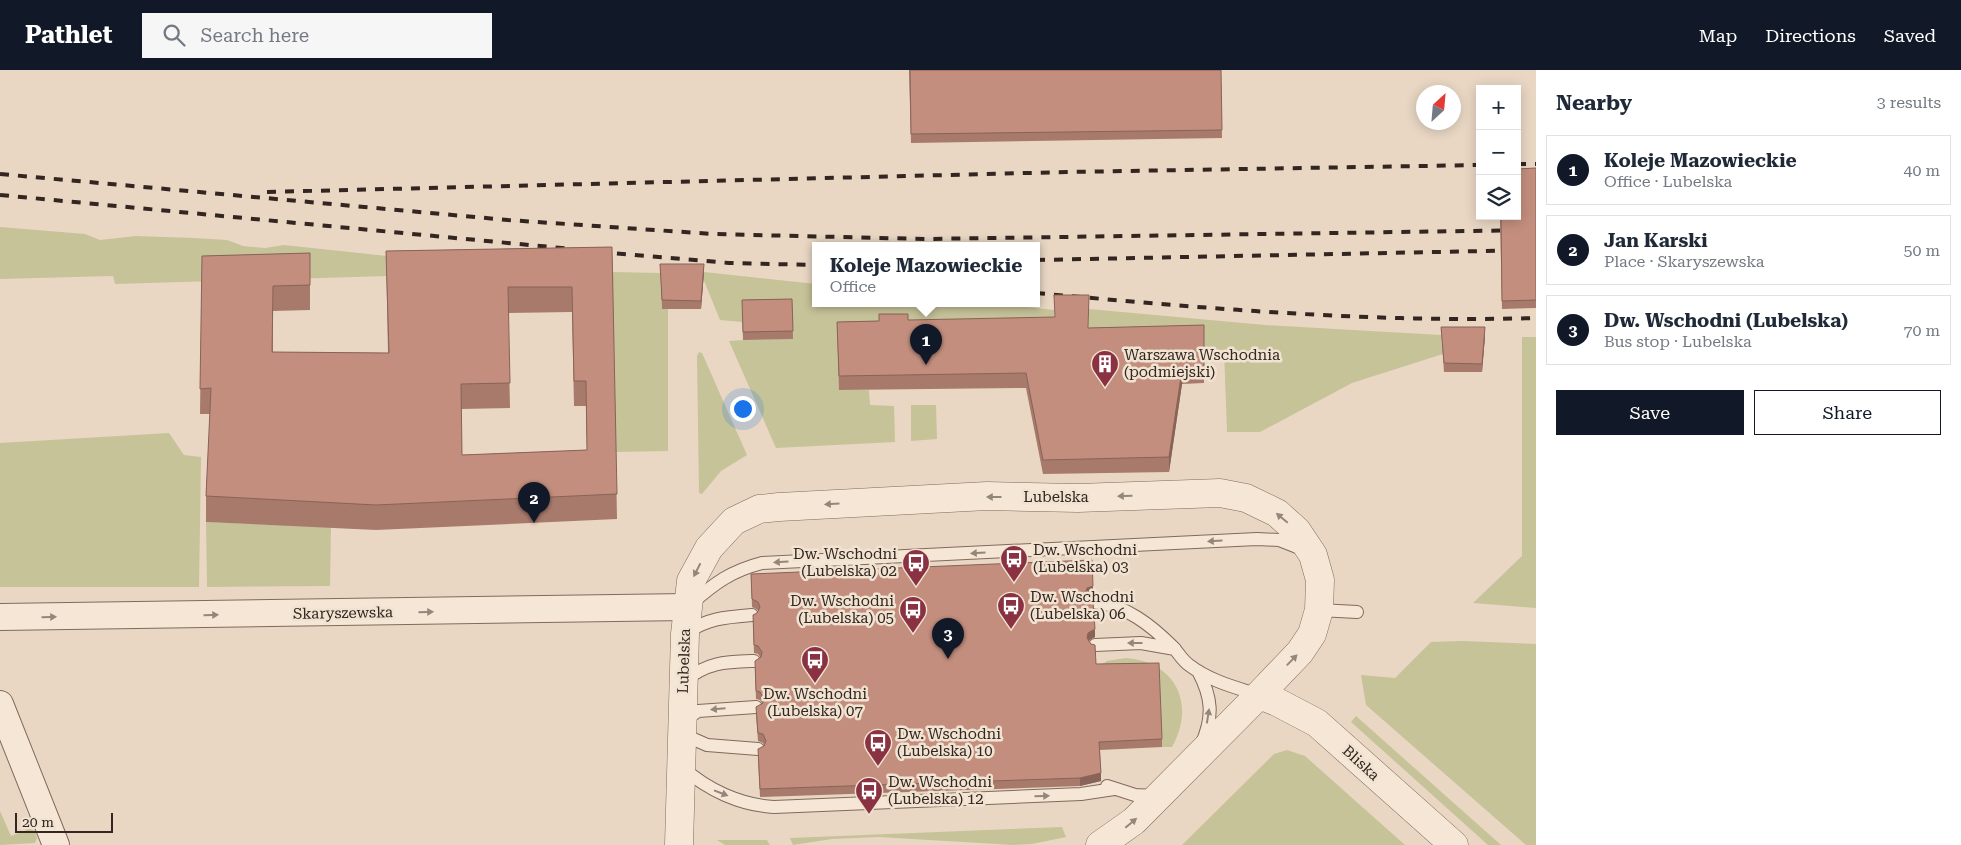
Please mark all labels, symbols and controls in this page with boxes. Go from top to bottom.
search box [142,13,492,58]
text: Pathlet [25,21,112,49]
icon: search [160,21,188,49]
text: Search here [200,24,309,47]
text: Map [1699,25,1737,46]
text: Directions [1765,25,1856,46]
text: Saved [1884,25,1936,46]
north arrow [1416,85,1461,130]
map controls [1476,85,1521,220]
button: + [1476,85,1521,130]
text: Nearby [1556,91,1632,115]
text: 3 results [1877,93,1941,112]
button: − [1476,130,1521,175]
text: Koleje Mazowieckie [1604,149,1797,172]
text: 1 [1569,161,1577,180]
text: 40 m [1903,161,1940,180]
text: Office · Lubelska [1604,172,1732,191]
button: layers [1476,175,1521,220]
text: Jan Karski [1604,229,1708,252]
text: 2 [1569,241,1577,260]
text: 50 m [1903,241,1940,260]
popup [812,242,1040,307]
text: Place · Skaryszewska [1604,252,1765,271]
text: Koleje Mazowieckie [830,254,1022,277]
text: Office [830,277,876,296]
text: Dw. Wschodni (Lubelska) [1604,309,1848,332]
text: 3 [1569,321,1577,340]
text: 70 m [1903,321,1940,340]
pin: 1 [910,324,942,365]
text: Bus stop · Lubelska [1604,332,1752,351]
place label: Warszawa Wschodnia (podmiejski) [1124,346,1280,381]
building icon: Warszawa Wschodnia (podmiejski) [1090,349,1120,388]
button: Save [1556,390,1744,435]
button: Share [1754,390,1941,435]
your location [730,396,756,422]
pin: 2 [518,482,550,523]
street label: Lubelska [1023,488,1089,506]
one-way arrow [986,492,1002,500]
one-way arrow [1117,492,1133,500]
one-way arrow [823,501,839,509]
one-way arrow [1276,513,1289,524]
one-way arrow [1207,537,1223,545]
place label: Dw. Wschodni (Lubelska) 03 [1033,541,1137,576]
bus stop icon: Dw. Wschodni (Lubelska) 03 [999,544,1029,583]
place label: Dw. Wschodni (Lubelska) 02 [793,545,897,580]
bus stop icon: Dw. Wschodni (Lubelska) 02 [901,548,931,587]
one-way arrow [970,549,986,557]
one-way arrow [773,559,789,567]
one-way arrow [693,563,701,577]
place label: Dw. Wschodni (Lubelska) 06 [1030,588,1134,623]
bus stop icon: Dw. Wschodni (Lubelska) 06 [996,591,1026,630]
place label: Dw. Wschodni (Lubelska) 05 [790,592,894,627]
bus stop icon: Dw. Wschodni (Lubelska) 05 [898,595,928,634]
street label: Skaryszewska [293,603,393,623]
one-way arrow [418,608,434,616]
one-way arrow [203,611,219,619]
one-way arrow [41,613,57,621]
pin: 3 [932,618,964,659]
street label: Lubelska [674,628,694,694]
one-way arrow [1127,639,1143,647]
bus stop icon: Dw. Wschodni (Lubelska) 07 [800,645,830,684]
one-way arrow [1286,654,1298,666]
place label: Dw. Wschodni (Lubelska) 07 [763,685,867,720]
one-way arrow [709,705,725,713]
one-way arrow [1204,708,1212,724]
place label: Dw. Wschodni (Lubelska) 10 [897,725,1001,760]
bus stop icon: Dw. Wschodni (Lubelska) 10 [863,728,893,767]
street label: Bliska [1339,742,1383,784]
place label: Dw. Wschodni (Lubelska) 12 [888,773,992,808]
bus stop icon: Dw. Wschodni (Lubelska) 12 [854,776,884,815]
one-way arrow [714,789,729,797]
one-way arrow [1034,791,1050,799]
scale bar [15,810,112,833]
text: 20 m [22,814,54,830]
one-way arrow [1124,817,1137,828]

